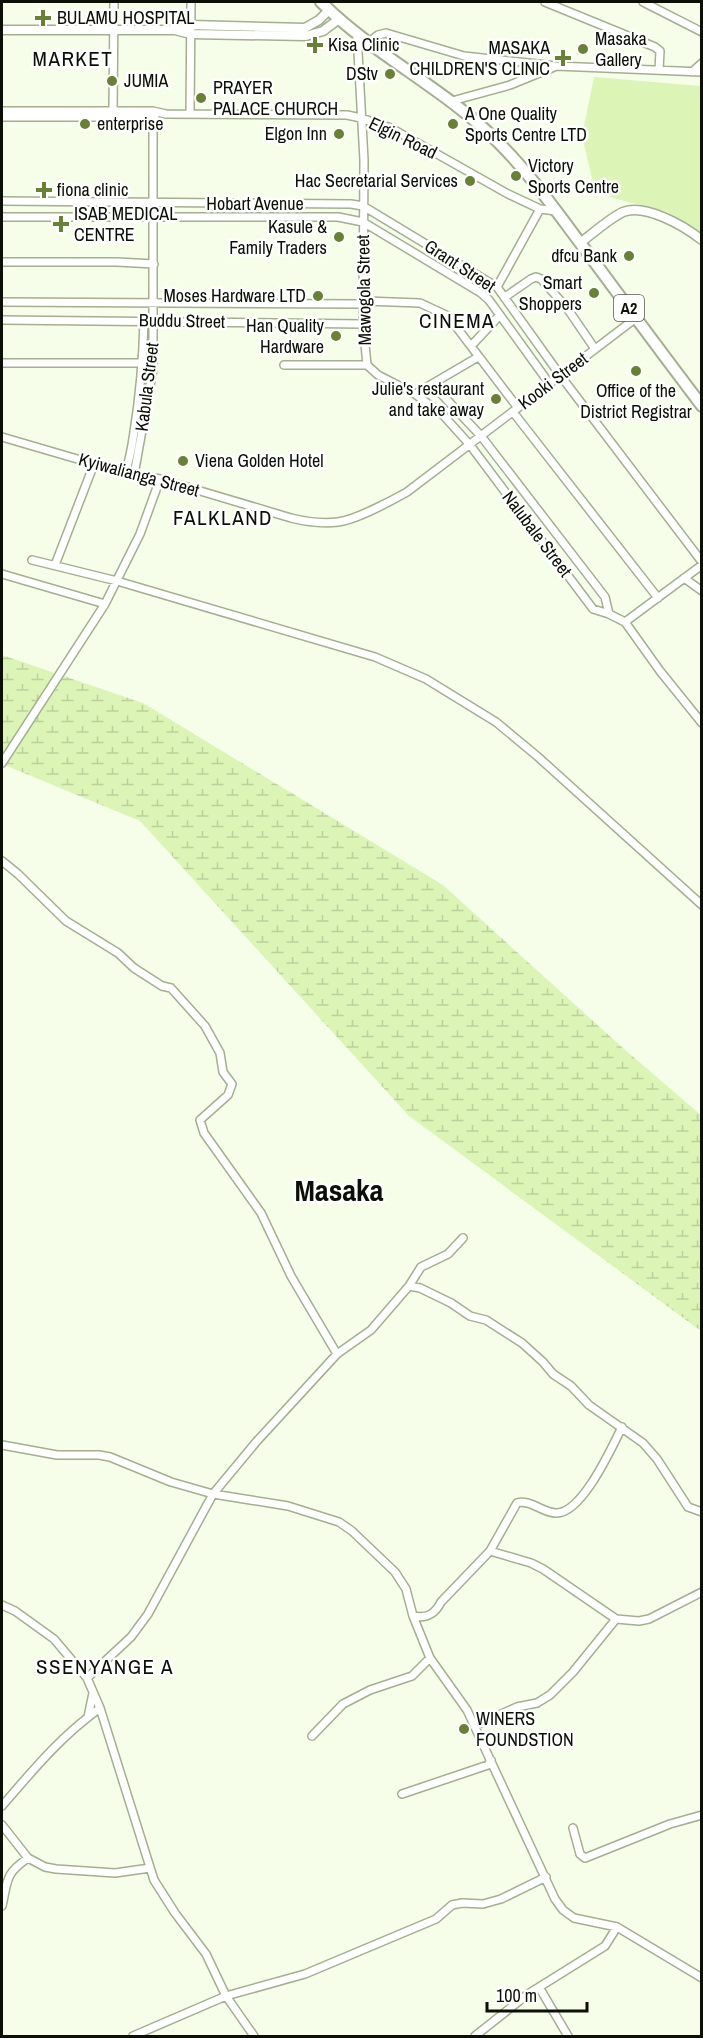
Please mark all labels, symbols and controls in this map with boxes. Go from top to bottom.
place label: BULAMU HOSPITAL [57,5,195,30]
marker: BULAMU HOSPITAL [34,9,52,27]
place label: Masaka Gallery [595,26,647,72]
place label: Kisa Clinic [328,32,399,57]
place label: MASAKA CHILDREN'S CLINIC [409,35,550,81]
marker: Kisa Clinic [306,36,324,54]
marker: Masaka Gallery [576,42,590,56]
district label: MARKET [33,44,113,73]
marker: MASAKA CHILDREN'S CLINIC [554,49,572,67]
place label: DStv [346,61,379,86]
marker: DStv [383,67,397,81]
place label: JUMIA [124,68,168,93]
marker: JUMIA [105,74,119,88]
place label: PRAYER PALACE CHURCH [213,75,338,121]
marker: PRAYER PALACE CHURCH [194,91,208,105]
place label: A One Quality Sports Centre LTD [464,101,587,147]
street label: Elgin Road [365,110,442,165]
place label: enterprise [97,111,163,136]
marker: enterprise [78,117,92,131]
marker: A One Quality Sports Centre LTD [446,117,460,131]
place label: Elgon Inn [265,121,327,146]
marker: Elgon Inn [332,127,346,141]
place label: Victory Sports Centre [528,153,619,199]
place label: Hac Secretarial Services [295,168,458,193]
marker: Victory Sports Centre [509,169,523,183]
marker: Hac Secretarial Services [463,174,477,188]
place label: fiona clinic [57,177,128,202]
marker: fiona clinic [35,181,53,199]
street label: Hobart Avenue [206,191,304,216]
place label: ISAB MEDICAL CENTRE [74,201,177,247]
place label: Kasule & Family Traders [229,214,327,260]
marker: ISAB MEDICAL CENTRE [52,215,70,233]
marker: Kasule & Family Traders [332,230,346,244]
street label: Grant Street [420,233,501,298]
street label: Mawogola Street [350,234,377,346]
place label: dfcu Bank [551,243,618,268]
marker: dfcu Bank [622,249,636,263]
place label: Smart Shoppers [519,270,582,316]
place label: Moses Hardware LTD [164,283,306,308]
marker: Smart Shoppers [587,286,601,300]
marker: Moses Hardware LTD [311,289,325,303]
road number: A2 [614,295,644,321]
district label: CINEMA [419,306,495,335]
street label: Buddu Street [139,307,225,334]
place label: Han Quality Hardware [246,313,325,359]
marker: Han Quality Hardware [329,329,343,343]
street label: Kabula Street [129,341,164,433]
street label: Kooki Street [513,346,593,415]
marker: Office of the District Registrar [629,364,643,378]
place label: Julie's restaurant and take away [372,376,485,422]
place label: Office of the District Registrar [580,378,692,424]
marker: Julie's restaurant and take away [489,392,503,406]
street label: Kyiwalianga Street [76,446,202,503]
place label: Viena Golden Hotel [195,448,324,473]
marker: Viena Golden Hotel [176,454,190,468]
street label: Nalubale Street [497,486,578,582]
district label: FALKLAND [173,503,273,532]
district label: Masaka [295,1170,384,1210]
district label: SSENYANGE A [36,1652,174,1681]
place label: WINERS FOUNDSTION [476,1706,574,1752]
marker: WINERS FOUNDSTION [457,1722,471,1736]
scale bar [487,1975,588,2013]
text: 100 m [496,1983,537,2008]

